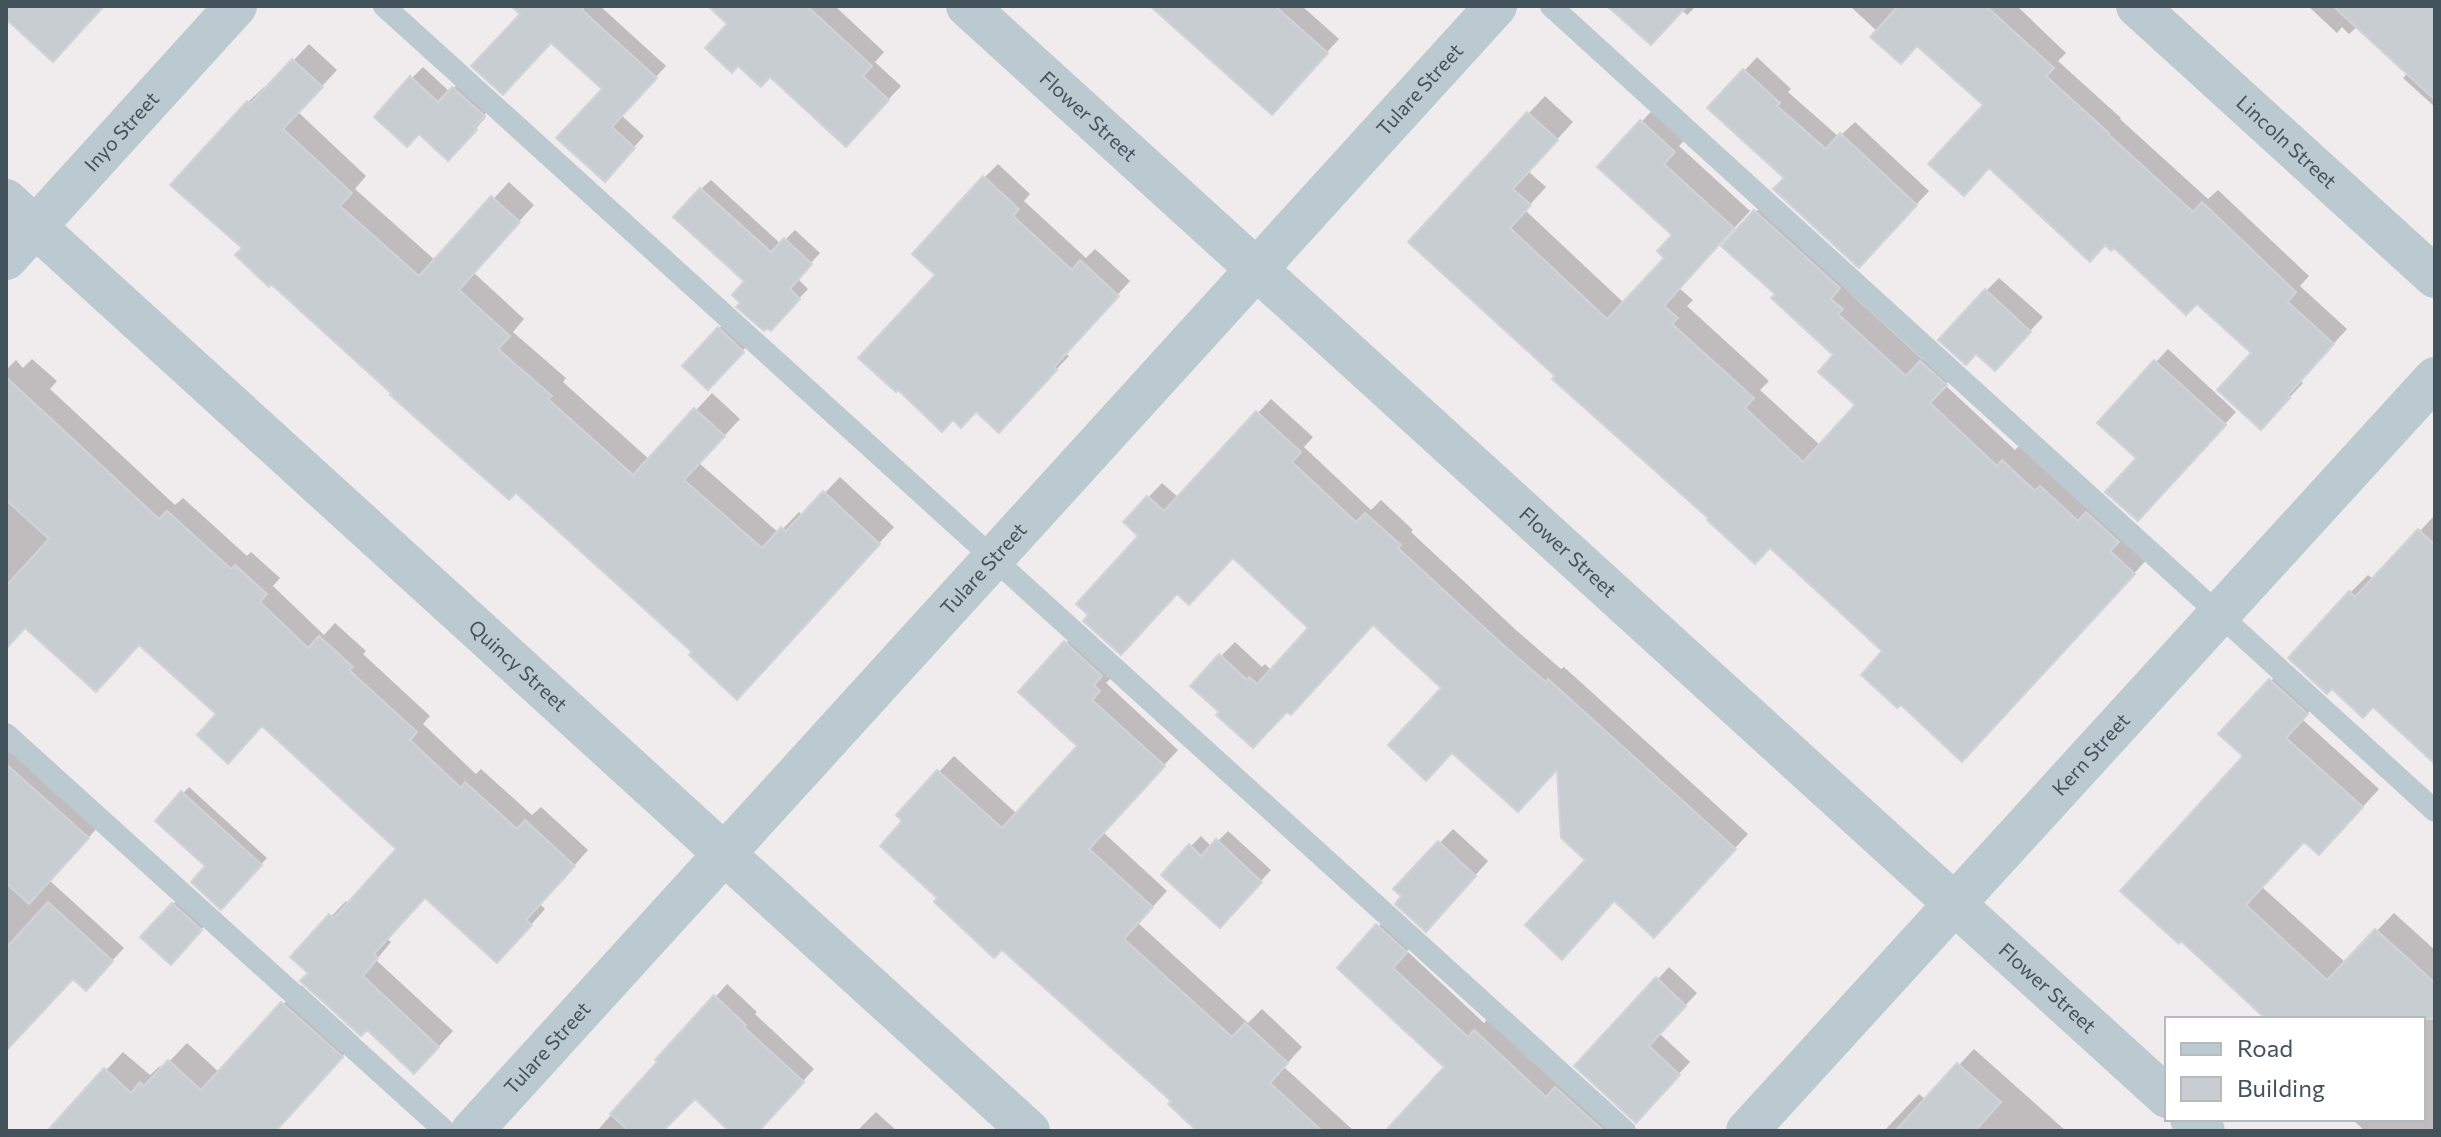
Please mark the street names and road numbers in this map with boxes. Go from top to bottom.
street label: Tulare Street [1371,38,1467,140]
street label: Flower Street [1036,65,1143,166]
street label: Inyo Street [79,86,163,176]
street label: Lincoln Street [2232,90,2342,193]
street label: Flower Street [1515,501,1622,602]
street label: Tulare Street [935,517,1031,619]
street label: Quincy Street [464,614,573,716]
street label: Kern Street [2047,708,2134,800]
street label: Flower Street [1994,937,2101,1038]
street label: Tulare Street [499,996,595,1099]

